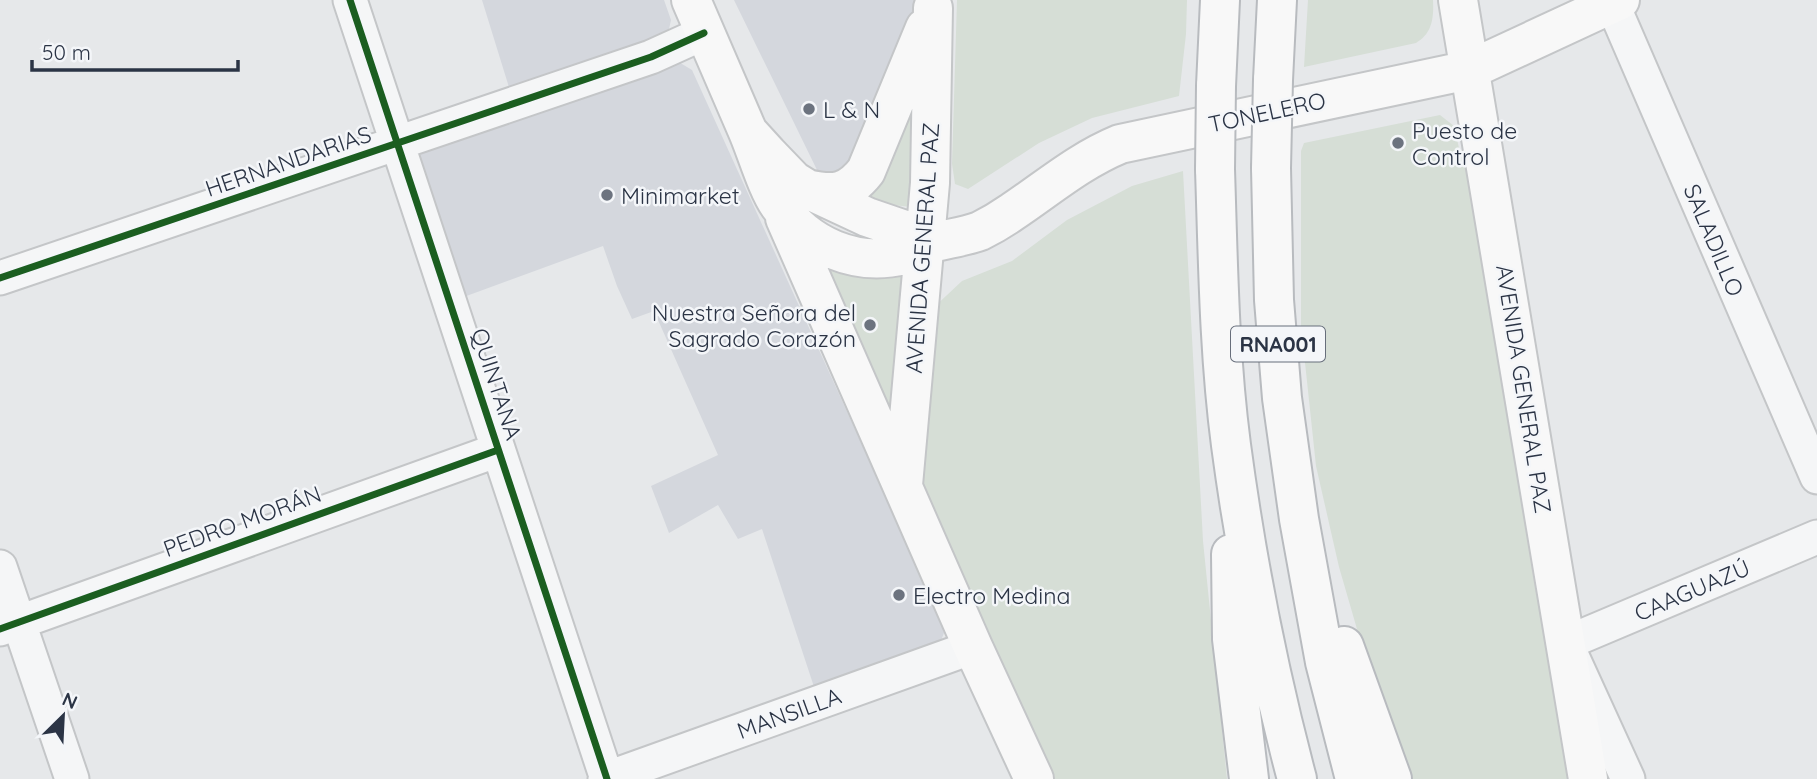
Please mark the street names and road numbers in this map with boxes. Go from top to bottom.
street label: TONELERO [1206,85,1328,139]
street label: HERNANDARIAS [201,119,375,203]
street label: AVENIDA GENERAL PAZ [899,122,945,374]
street label: SALADILLO [1677,180,1751,300]
street label: AVENIDA GENERAL PAZ [1490,263,1558,515]
street label: QUINTANA [465,324,529,444]
road number: RNA001 [1231,326,1325,362]
street label: PEDRO MORÁN [159,479,325,563]
street label: CAAGUAZÚ [1630,553,1754,627]
street label: MANSILLA [733,681,845,745]

